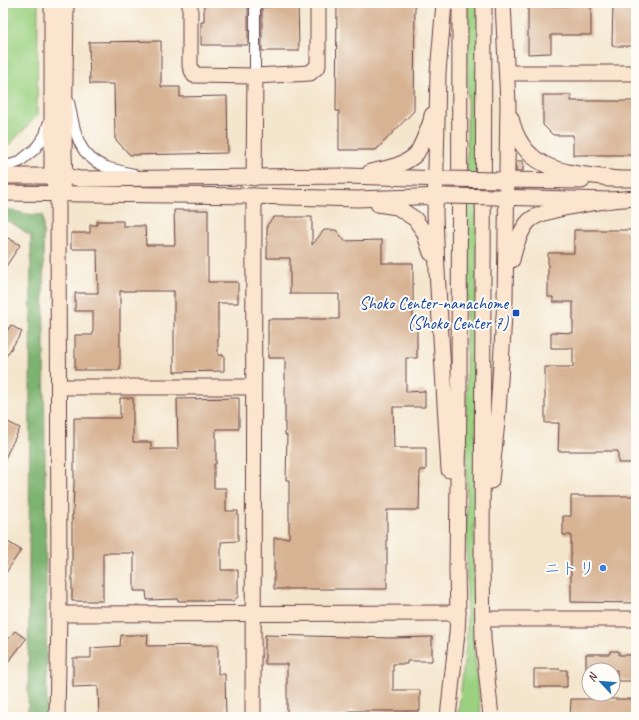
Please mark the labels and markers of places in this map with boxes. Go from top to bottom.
place label: Shoko Center-nanachome (Shoko Center 7) [359,293,509,334]
marker: Shoko Center-nanachome (Shoko Center 7) [511,308,521,318]
place label: ニトリ [544,558,595,579]
marker: ニトリ [598,563,608,573]

